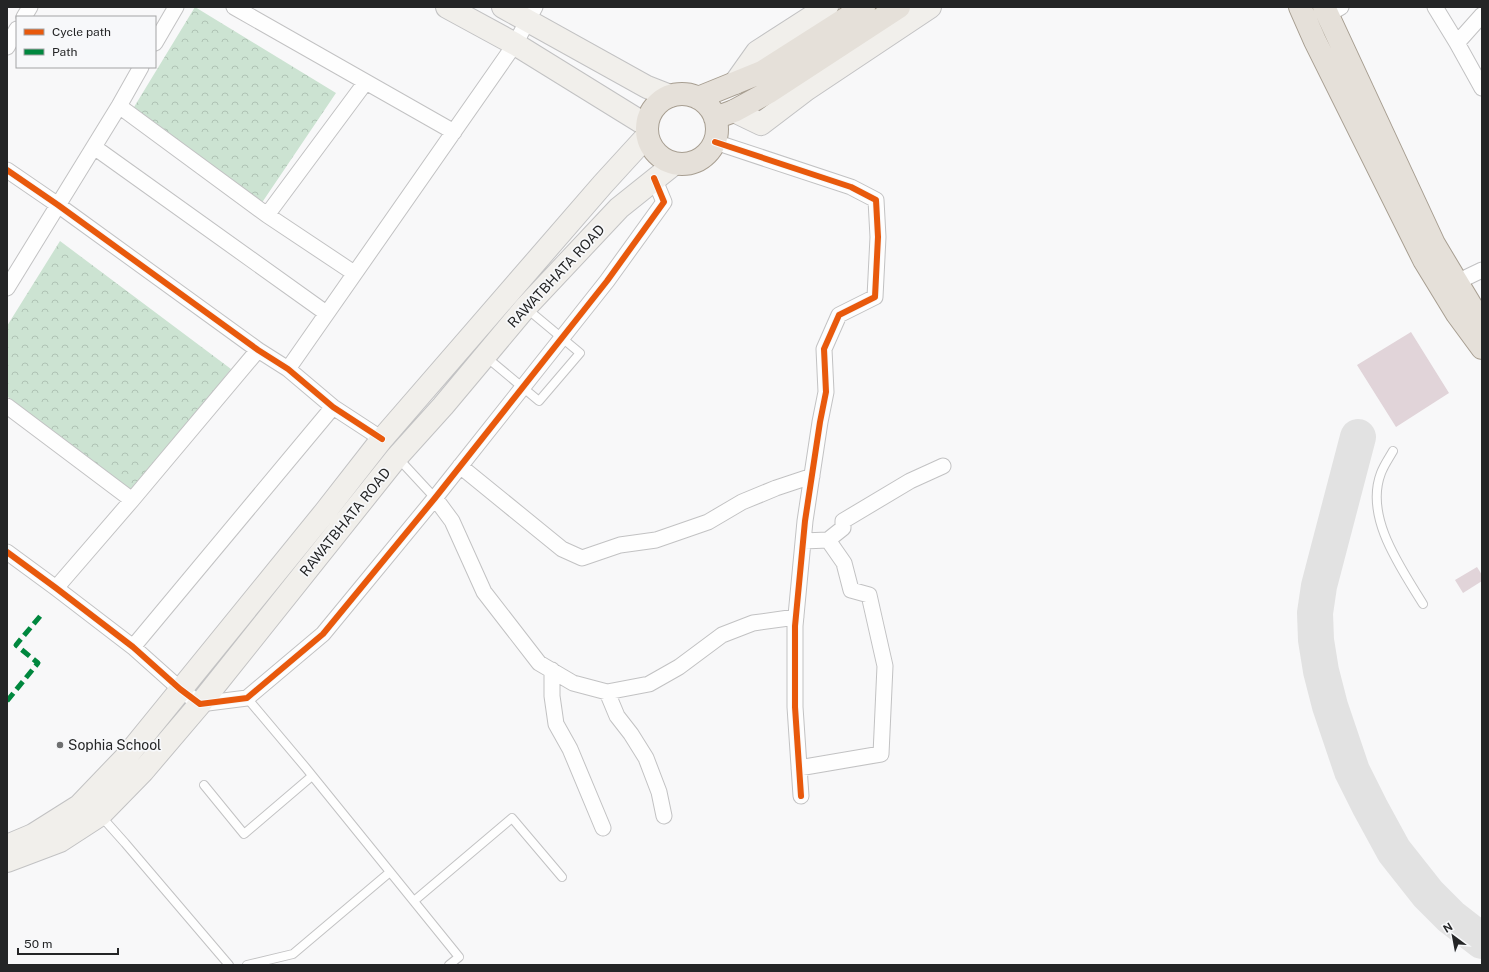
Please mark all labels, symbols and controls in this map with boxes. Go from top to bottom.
legend [16,16,156,68]
text: Cycle path [52,25,111,39]
text: Path [52,45,78,59]
street label: RAWATBHATA ROAD [504,221,608,331]
street label: RAWATBHATA ROAD [296,465,394,579]
place label: Sophia School [68,737,161,753]
marker: Sophia School [55,740,65,750]
north arrow [1433,916,1473,956]
text: N [1441,920,1455,935]
scale bar [18,930,118,956]
text: 50 m [24,937,52,951]

